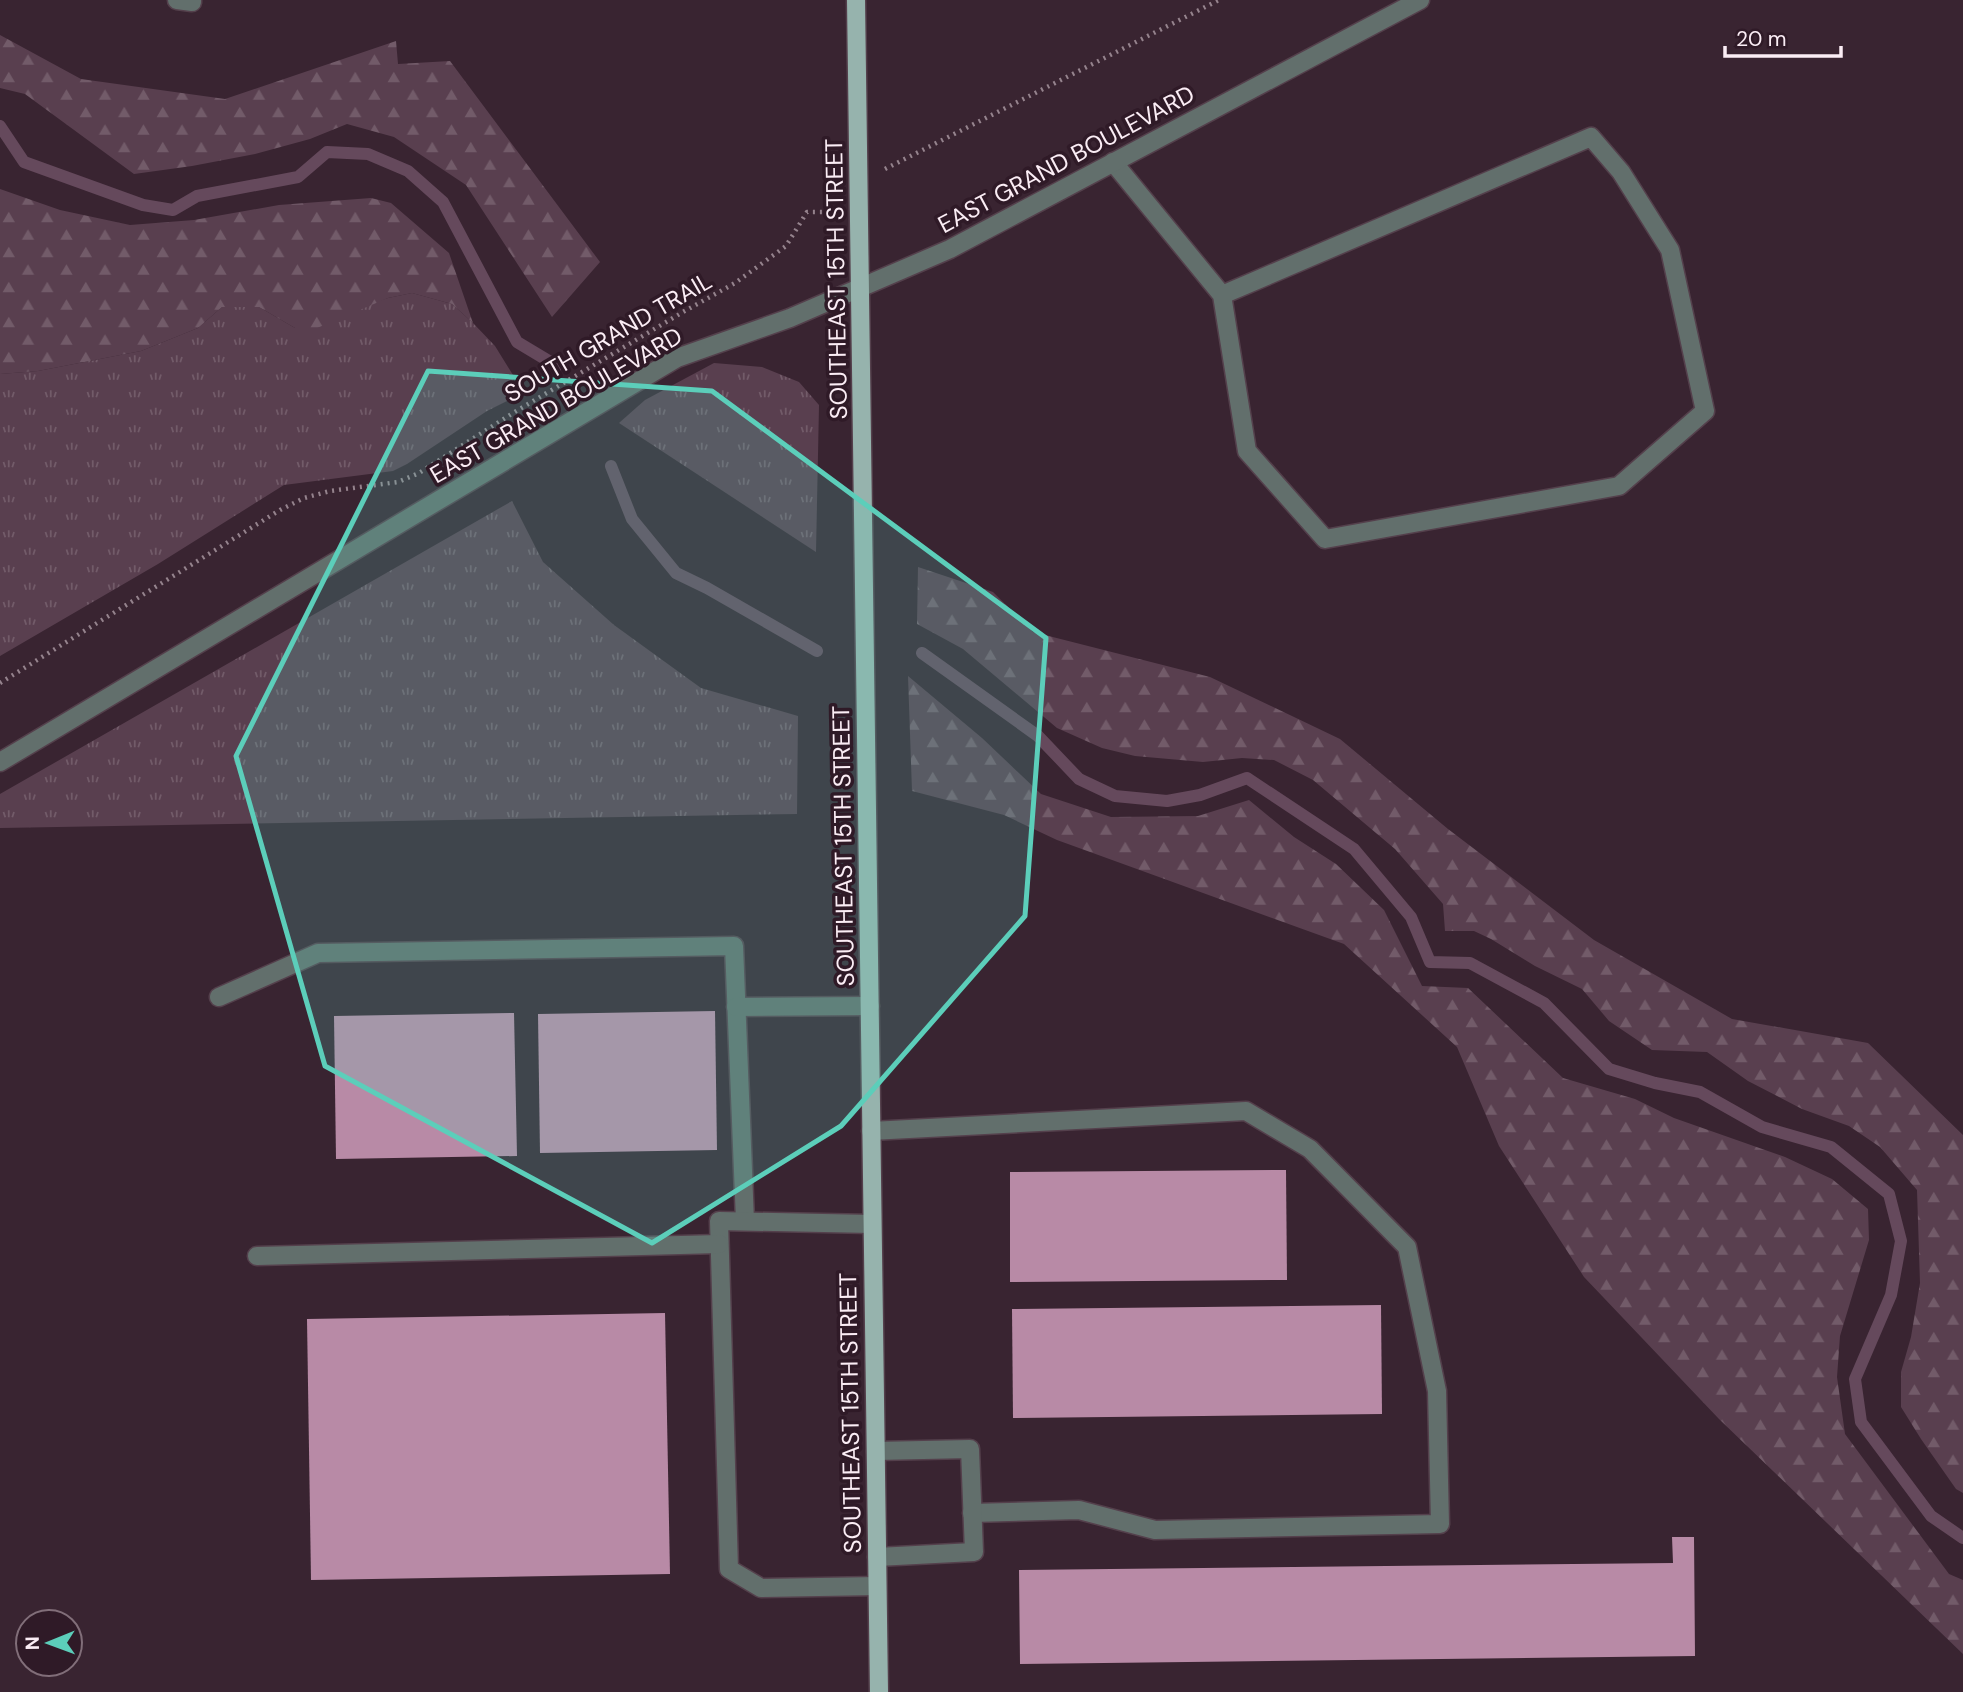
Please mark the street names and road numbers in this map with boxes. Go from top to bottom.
street label: EAST GRAND BOULEVARD [932,78,1200,240]
street label: SOUTHEAST 15TH STREET [818,138,854,420]
street label: SOUTH GRAND TRAIL [499,265,717,409]
street label: EAST GRAND BOULEVARD [424,320,688,490]
street label: SOUTHEAST 15TH STREET [825,705,861,987]
street label: SOUTHEAST 15TH STREET [832,1272,868,1554]

